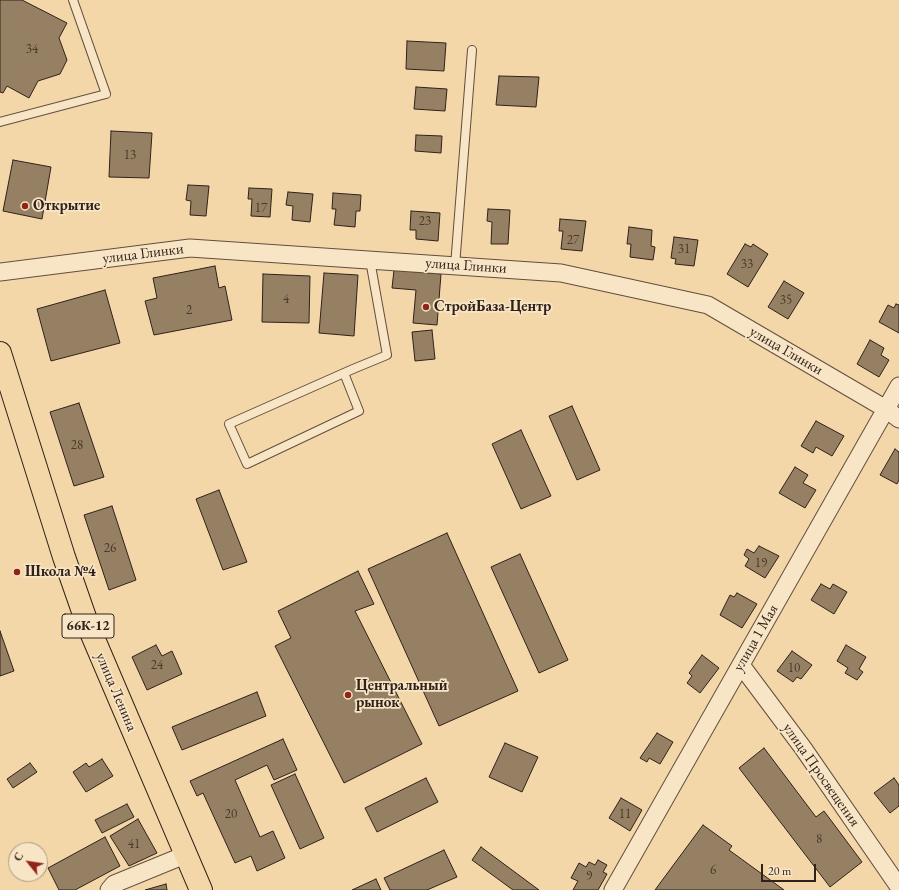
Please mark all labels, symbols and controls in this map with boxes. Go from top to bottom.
house number: 34 [26,41,38,57]
house number: 13 [124,147,136,163]
place label: Открытие [33,197,100,215]
house number: 17 [255,200,267,216]
marker: Открытие [20,201,30,211]
house number: 23 [419,213,431,229]
house number: 27 [567,232,579,248]
street label: улица Глинки [101,240,185,268]
house number: 31 [678,241,690,257]
street label: улица Глинки [425,254,507,278]
house number: 33 [741,256,753,272]
house number: 4 [283,291,289,307]
house number: 35 [780,292,792,308]
place label: СтройБаза-Центр [434,298,551,316]
house number: 2 [186,302,192,318]
marker: СтройБаза-Центр [421,302,431,312]
street label: улица Глинки [746,323,826,379]
house number: 28 [71,437,83,453]
house number: 26 [104,540,116,556]
house number: 19 [755,555,767,571]
place label: Школа №4 [25,563,96,581]
marker: Школа №4 [12,567,22,577]
street label: улица 1 Мая [730,601,782,675]
road number: 66К-12 [62,614,114,638]
street label: улица Ленина [91,650,141,734]
house number: 24 [151,657,163,673]
house number: 10 [788,660,800,676]
place label: Центральный рынок [356,677,448,712]
marker: Центральный рынок [343,690,353,700]
street label: улица Просвещения [779,720,863,830]
house number: 20 [225,806,237,822]
house number: 11 [619,806,631,822]
house number: 8 [816,831,822,847]
house number: 41 [128,836,140,852]
north arrow [8,842,48,882]
text: С [10,850,26,863]
scale bar [763,856,818,882]
house number: 6 [710,862,716,878]
text: 20 m [768,863,791,879]
house number: 9 [586,868,592,884]

